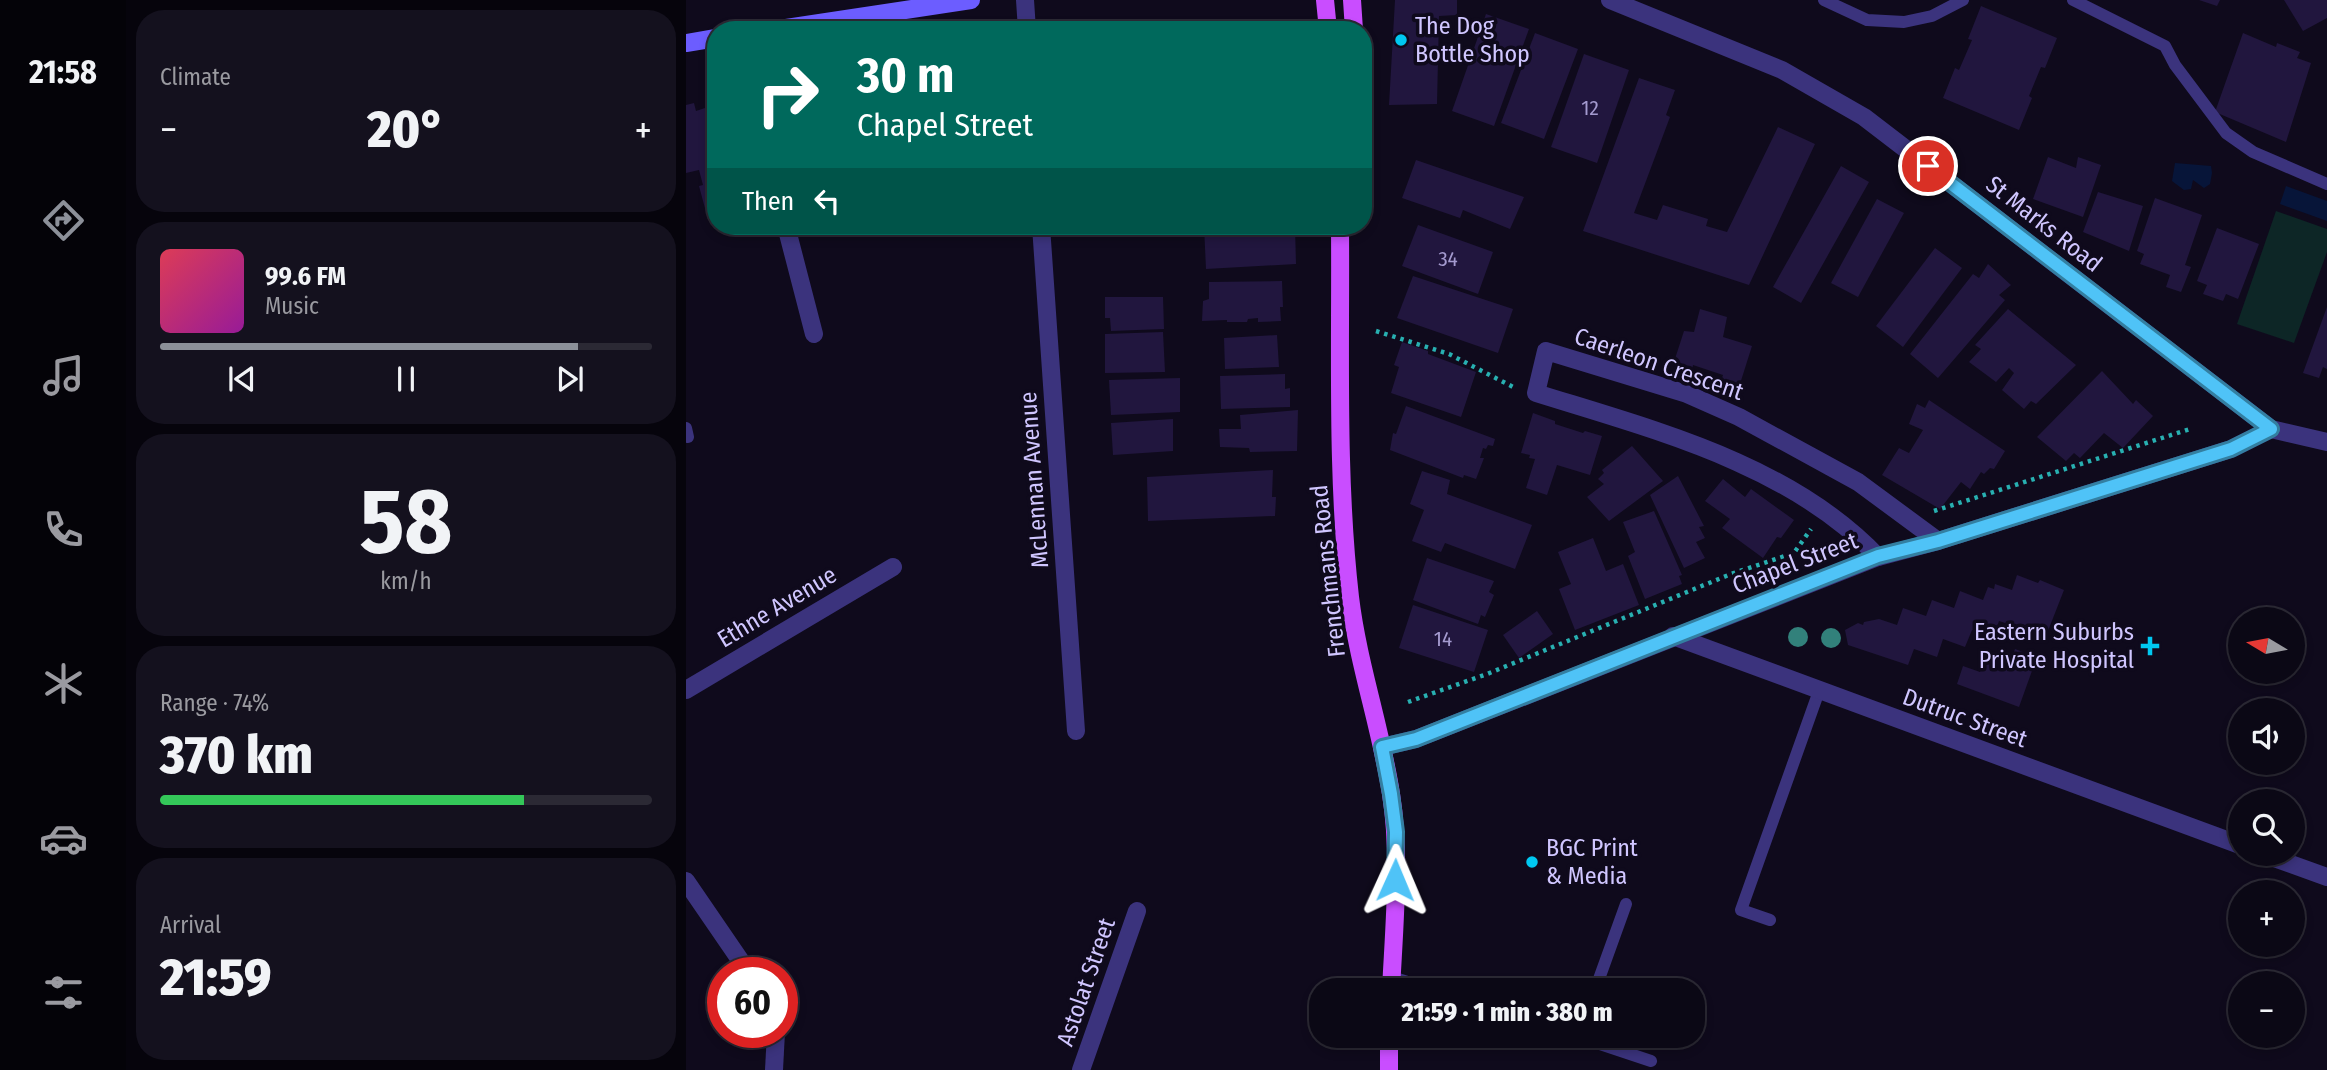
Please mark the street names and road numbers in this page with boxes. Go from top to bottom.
street label: St Marks Road [1980,170,2108,278]
street label: Caerleon Crescent [1571,322,1747,406]
street label: McLennan Avenue [1014,391,1054,569]
street label: Frenchmans Road [1305,483,1351,659]
street label: Chapel Street [1728,526,1862,600]
street label: Ethne Avenue [712,561,842,653]
street label: Dutruc Street [1899,683,2031,753]
street label: Astolat Street [1051,914,1121,1050]

